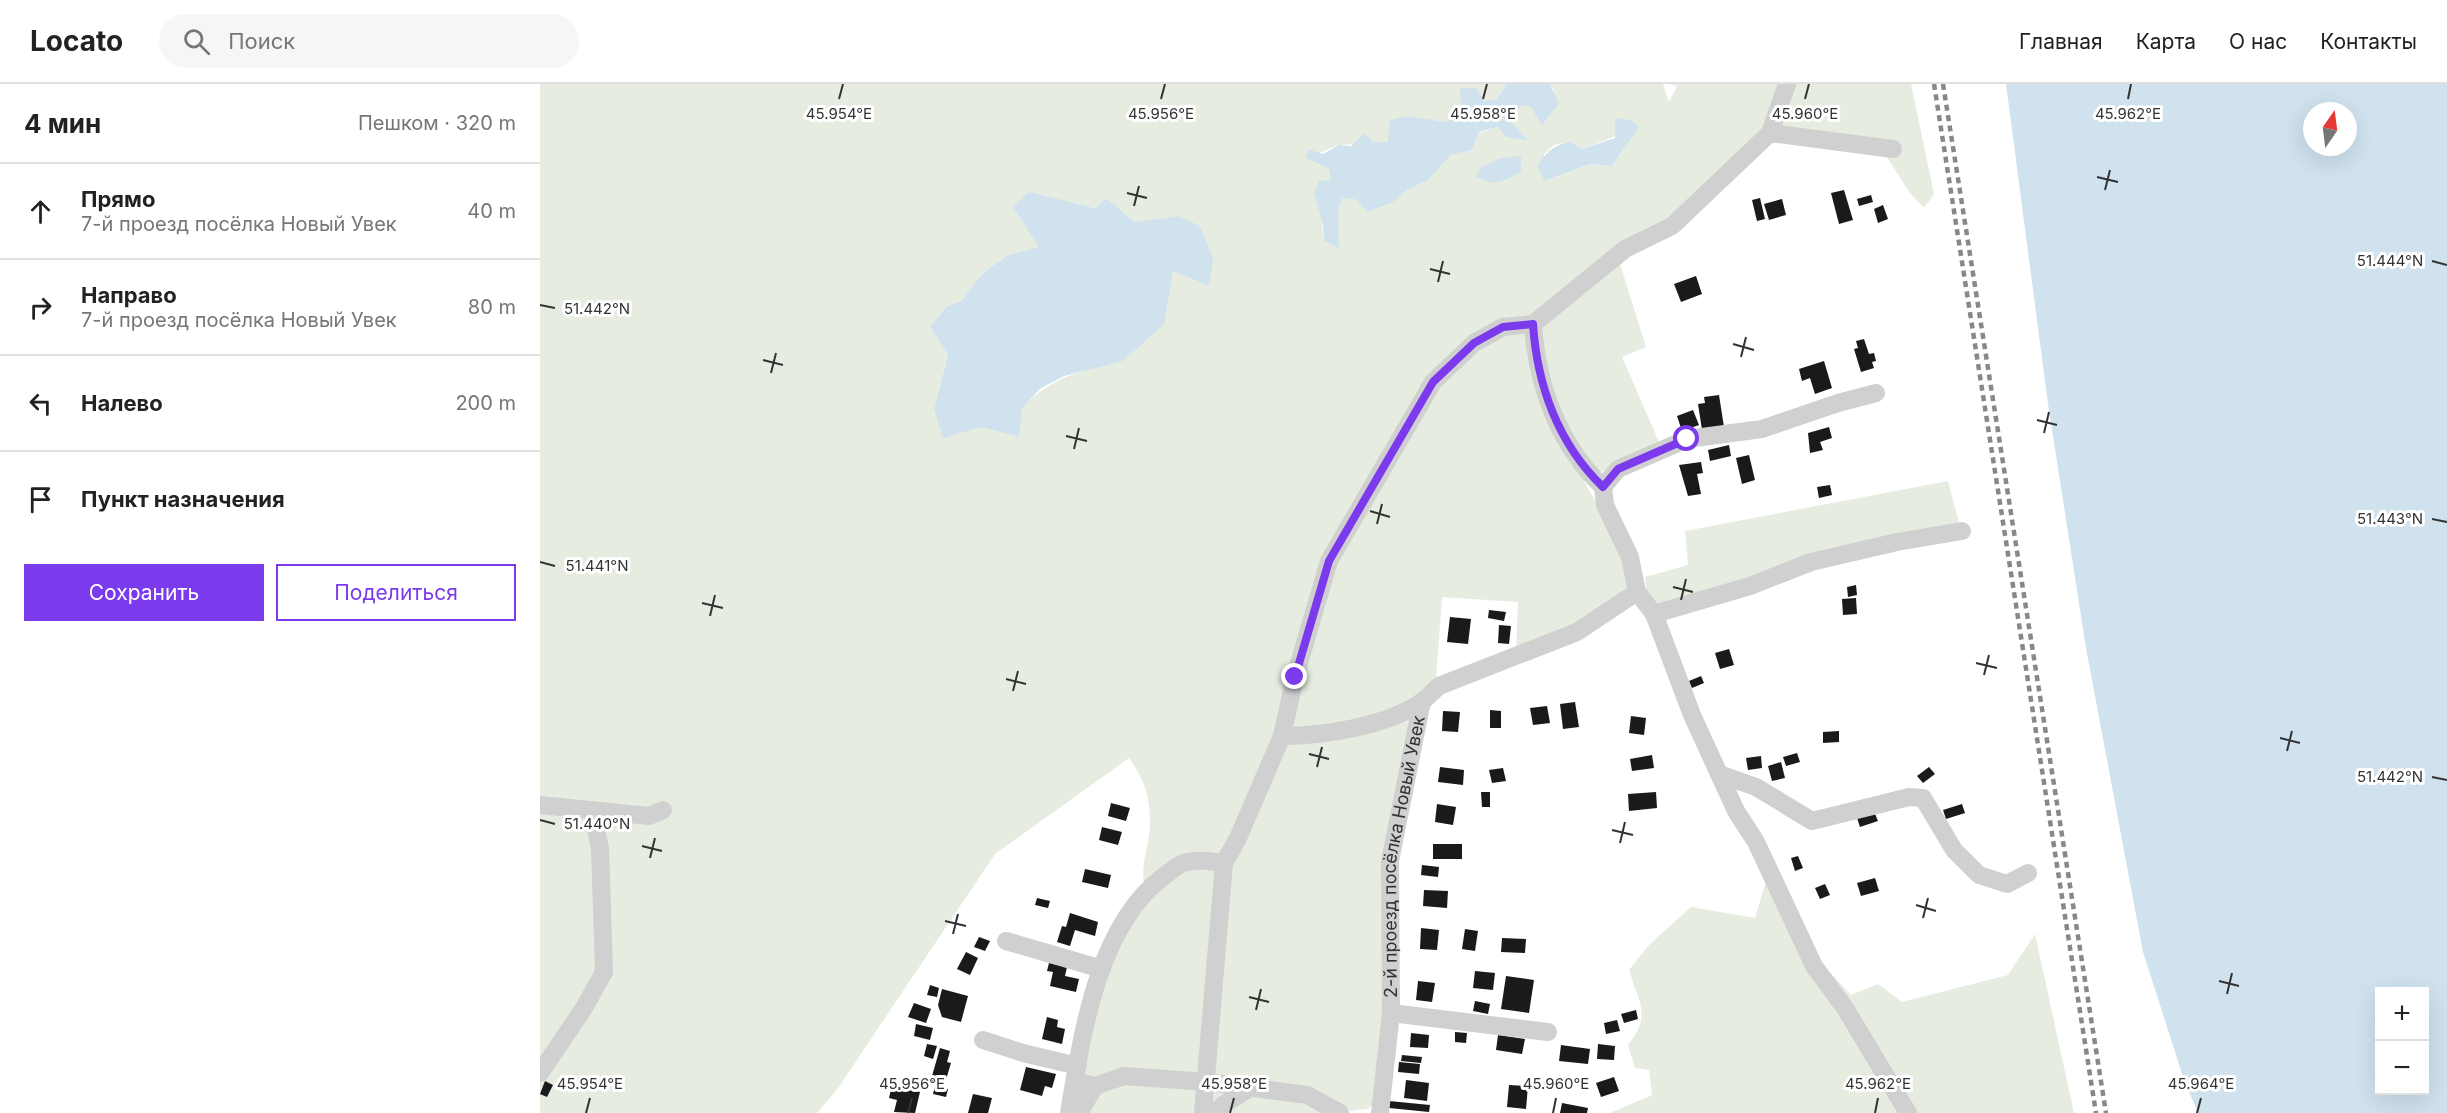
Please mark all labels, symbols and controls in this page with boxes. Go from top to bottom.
search box [159,14,579,68]
text: Locato [30,24,123,58]
icon: search [180,25,213,58]
text: Поиск [228,28,295,54]
text: Главная [2019,29,2103,54]
text: Карта [2136,29,2196,54]
text: О нас [2229,29,2287,54]
text: Контакты [2320,29,2417,54]
north arrow [2303,102,2357,156]
text: 45.954°E [806,104,872,123]
text: 45.956°E [1128,104,1194,123]
text: 45.958°E [1450,104,1516,123]
text: 45.960°E [1772,104,1838,123]
text: 45.962°E [2095,104,2161,123]
text: 4 мин [24,108,101,139]
text: Пешком · 320 m [358,111,516,135]
text: Прямо [81,186,155,212]
icon: ahead [24,195,57,228]
text: 40 m [467,199,516,223]
text: 7-й проезд посёлка Новый Увек [81,212,397,236]
text: 51.444°N [2357,251,2423,270]
text: Направо [81,282,177,308]
icon: right [24,291,57,324]
text: 80 m [468,295,516,319]
text: 51.442°N [564,299,630,318]
text: 7-й проезд посёлка Новый Увек [81,308,397,332]
icon: left [24,387,57,420]
text: Налево [81,390,163,416]
text: 200 m [455,391,516,415]
route start [1673,425,1699,451]
icon: arrive [24,483,57,516]
text: Пункт назначения [81,486,285,512]
text: 51.443°N [2357,509,2423,528]
text: 51.441°N [566,556,628,575]
button: Сохранить [24,564,264,621]
button: Поделиться [276,564,516,621]
route end [1281,663,1307,689]
street label: 2-й проезд посёлка Новый Увек [1379,714,1429,998]
text: 51.442°N [2357,767,2423,786]
text: 51.440°N [564,814,630,833]
map controls [2375,987,2429,1095]
button: + [2375,987,2429,1041]
button: − [2375,1041,2429,1095]
text: 45.954°E [557,1074,623,1093]
text: 45.956°E [879,1074,945,1093]
text: 45.958°E [1201,1074,1267,1093]
text: 45.960°E [1523,1074,1589,1093]
text: 45.962°E [1845,1074,1911,1093]
text: 45.964°E [2168,1074,2234,1093]

